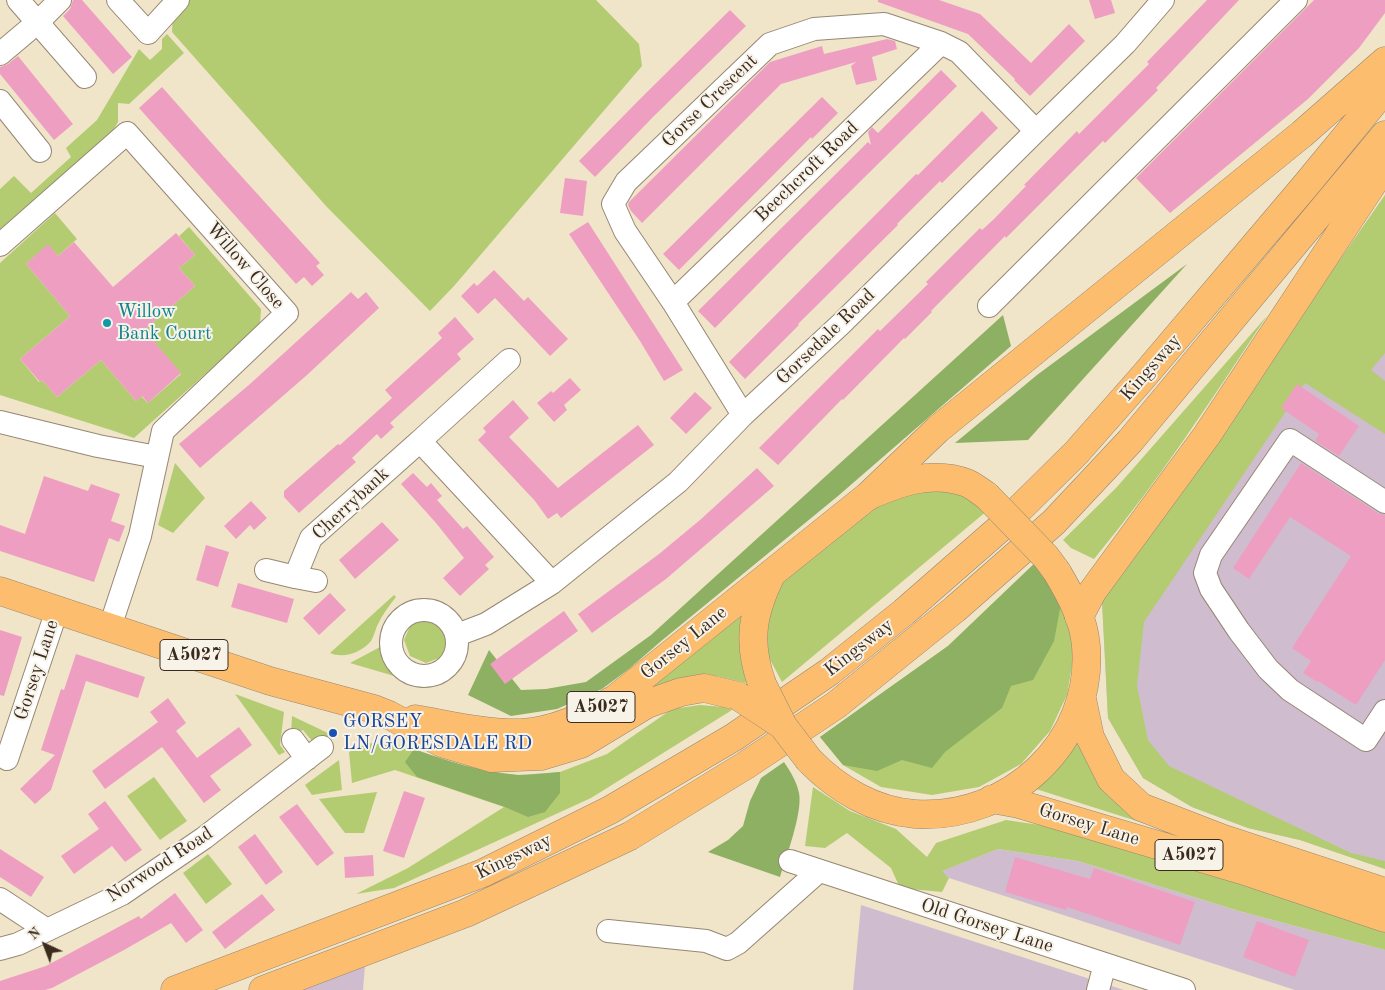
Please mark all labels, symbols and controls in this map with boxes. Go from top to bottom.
street label: Gorse Crescent [657,50,763,152]
street label: Beechcroft Road [750,117,864,227]
street label: Willow Close [201,218,289,314]
street label: Gorsedale Road [772,284,880,390]
place label: Willow Bank Court [117,301,212,345]
marker: Willow Bank Court [101,317,113,329]
street label: Kingsway [1116,330,1186,406]
street label: Cherrybank [308,463,394,545]
street label: Gorsey Lane [636,601,732,685]
street label: Kingsway [820,614,898,682]
street label: Gorsey Lane [10,617,64,723]
road number: A5027 [160,640,228,670]
road number: A5027 [567,692,635,722]
place label: GORSEY LN/GORESDALE RD [343,711,532,755]
marker: GORSEY LN/GORESDALE RD [327,727,339,739]
street label: Gorsey Lane [1036,799,1142,851]
street label: Norwood Road [103,822,217,908]
street label: Kingsway [472,829,556,885]
road number: A5027 [1155,840,1223,870]
street label: Old Gorsey Lane [918,894,1056,958]
north arrow [20,920,70,970]
text: N [26,925,43,943]

